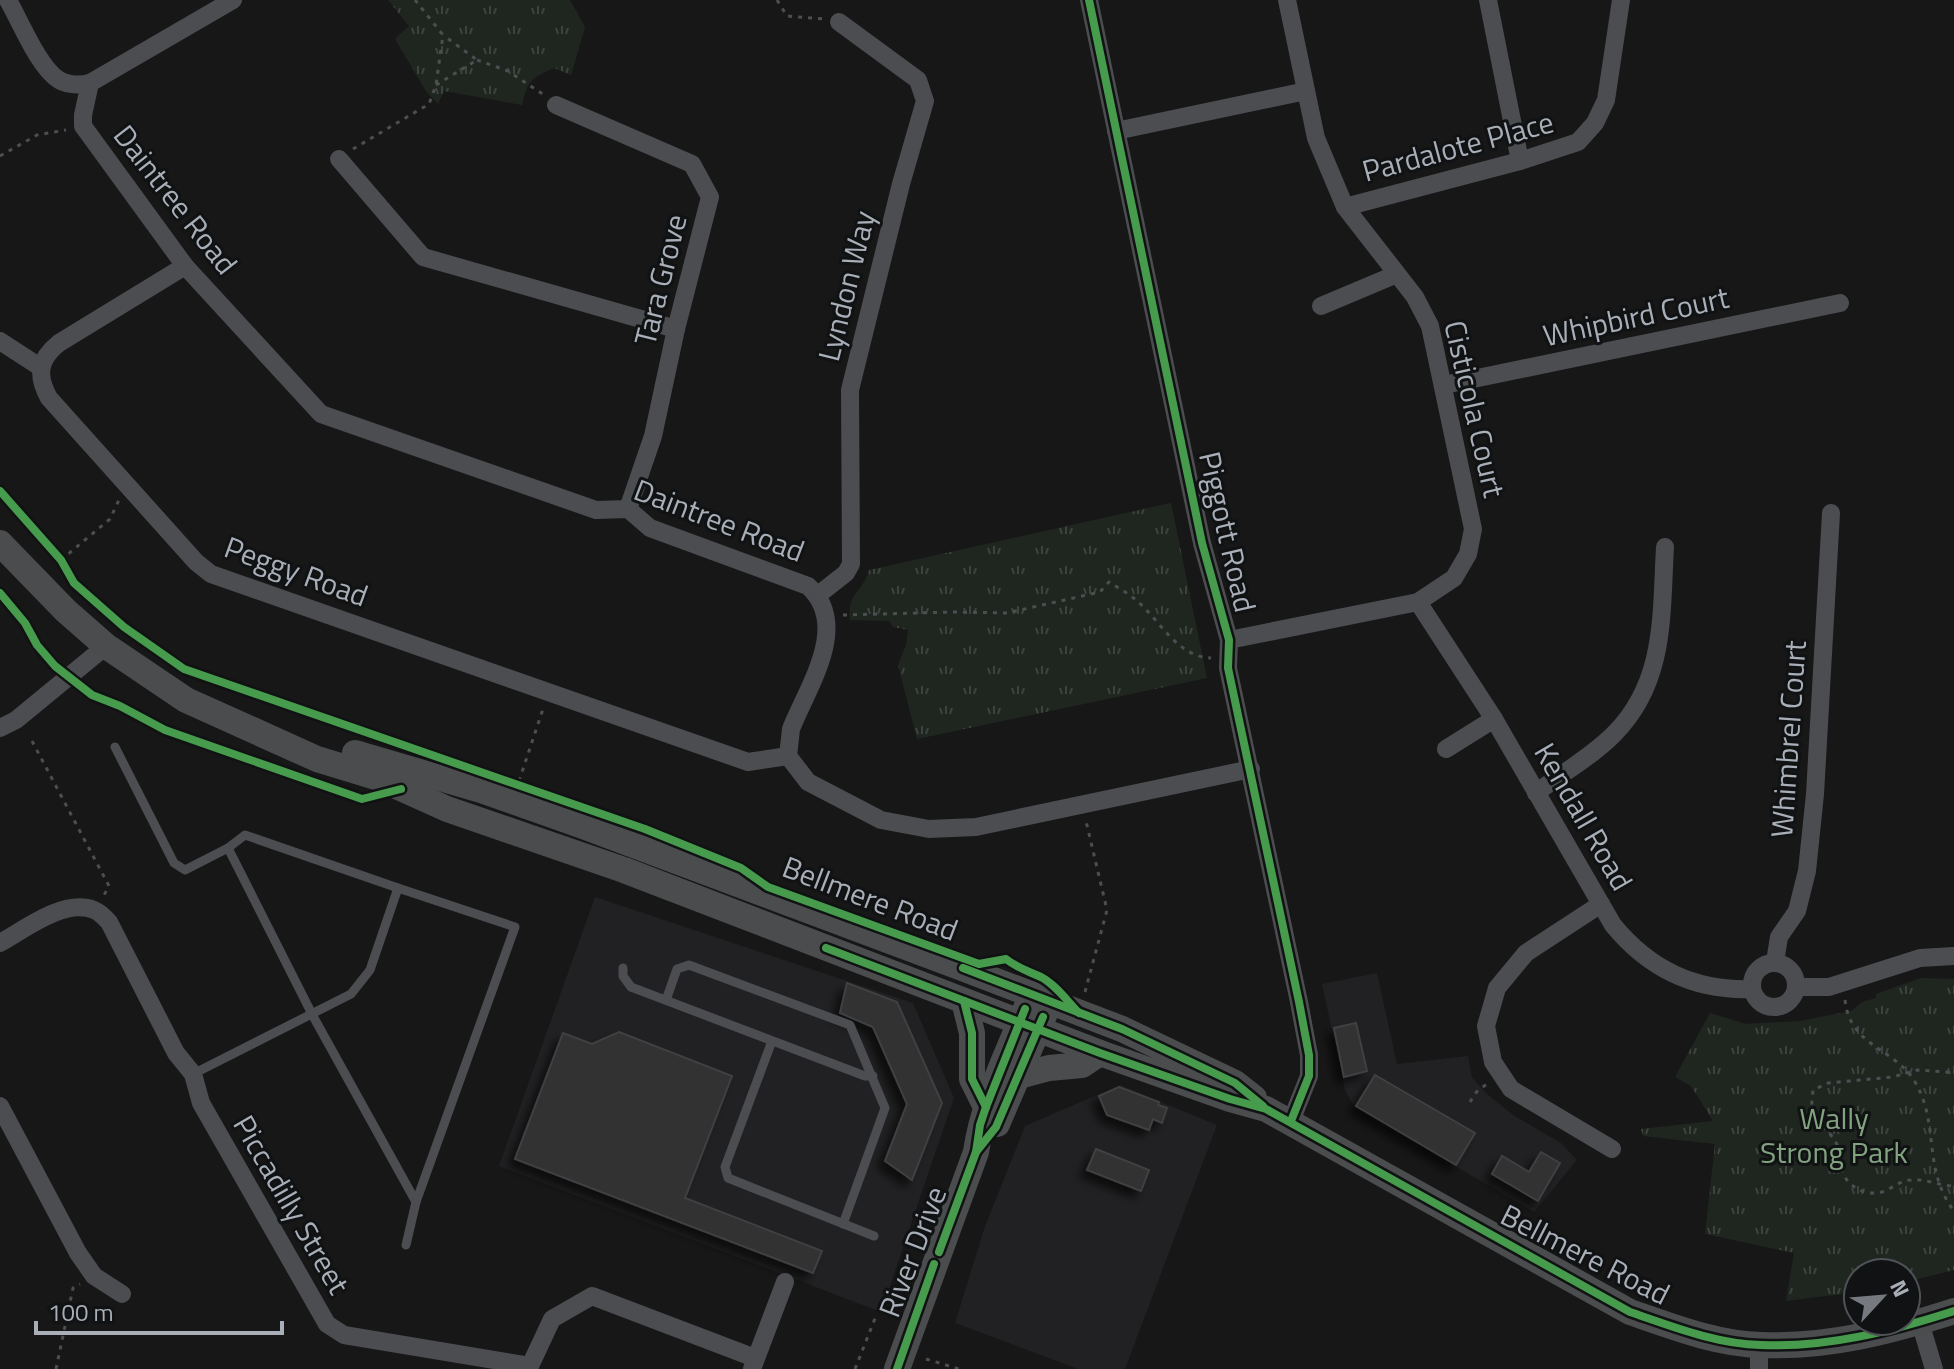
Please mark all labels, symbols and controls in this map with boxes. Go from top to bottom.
street label: Pardalote Place [1357,98,1558,194]
street label: Daintree Road [102,115,249,284]
street label: Lyndon Way [805,206,887,366]
street label: Tara Grove [622,209,699,350]
street label: Whipbird Court [1539,274,1733,358]
street label: Cisticola Court [1432,316,1518,502]
street label: Piggott Road [1187,447,1269,617]
street label: Daintree Road [627,466,811,574]
street label: Peggy Road [218,524,375,618]
street label: Whimbrel Court [1758,638,1818,839]
street label: Kendall Road [1523,734,1645,899]
street label: Bellmere Road [776,844,965,953]
park label: Wally Strong Park [1760,1095,1908,1175]
street label: Piccadilly Street [222,1106,362,1303]
street label: River Drive [866,1179,958,1324]
street label: Bellmere Road [1493,1192,1678,1316]
north arrow [1842,1257,1922,1337]
text: N [1881,1274,1919,1303]
scale bar [36,1285,282,1335]
text: 100 m [48,1294,114,1330]

